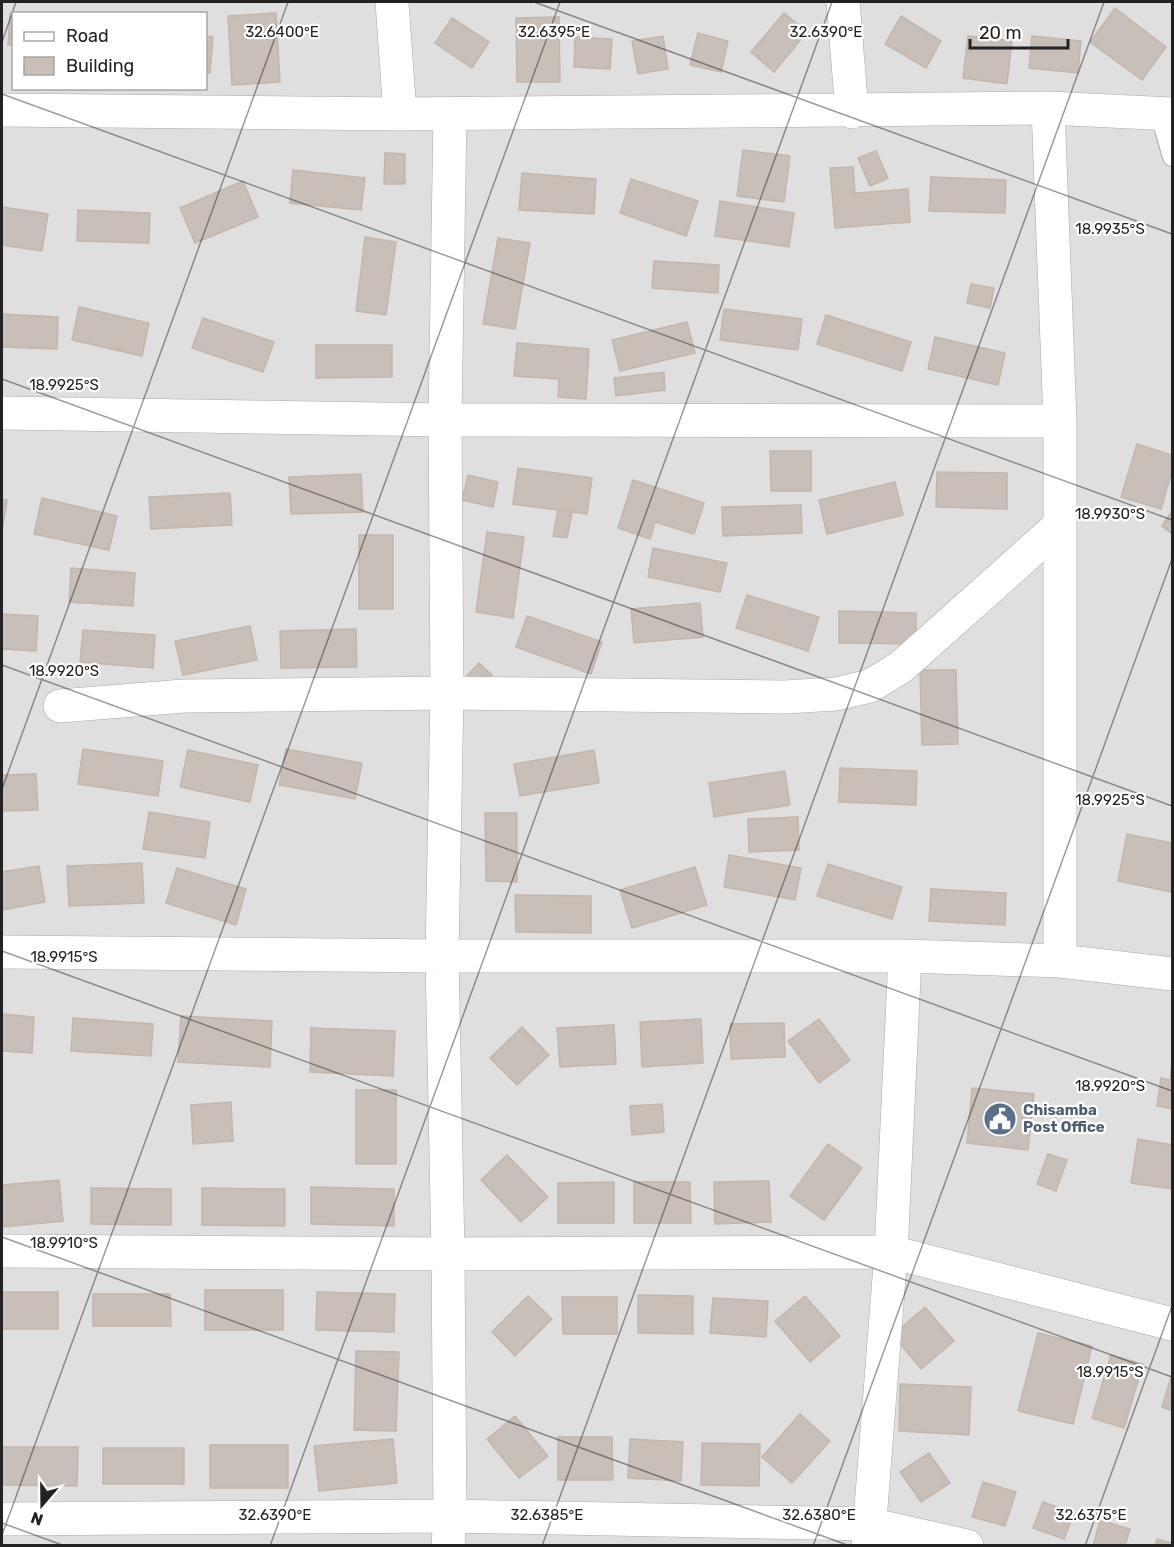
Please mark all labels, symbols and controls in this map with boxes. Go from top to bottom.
legend [12,12,207,90]
scale bar [970,12,1068,50]
text: 20 m [979,22,1021,44]
text: 32.6400°E [245,23,319,41]
text: 32.6395°E [518,23,590,41]
text: 32.6390°E [790,23,862,41]
text: Road [66,25,109,47]
text: Building [66,55,134,77]
text: 18.9935°S [1075,220,1145,238]
text: 18.9925°S [29,376,99,394]
text: 18.9930°S [1075,505,1145,523]
text: 18.9920°S [29,662,99,680]
text: 18.9925°S [1075,791,1145,809]
text: 18.9915°S [30,948,98,966]
text: 18.9920°S [1075,1077,1145,1095]
public building icon: Chisamba Post Office [982,1101,1018,1137]
place label: Chisamba Post Office [1023,1101,1105,1136]
text: 18.9910°S [30,1234,98,1252]
text: 18.9915°S [1076,1363,1144,1381]
north arrow [12,1475,72,1535]
text: 32.6390°E [239,1506,311,1524]
text: 32.6385°E [511,1506,583,1524]
text: 32.6380°E [782,1506,856,1524]
text: 32.6375°E [1055,1506,1127,1524]
text: N [28,1508,46,1530]

